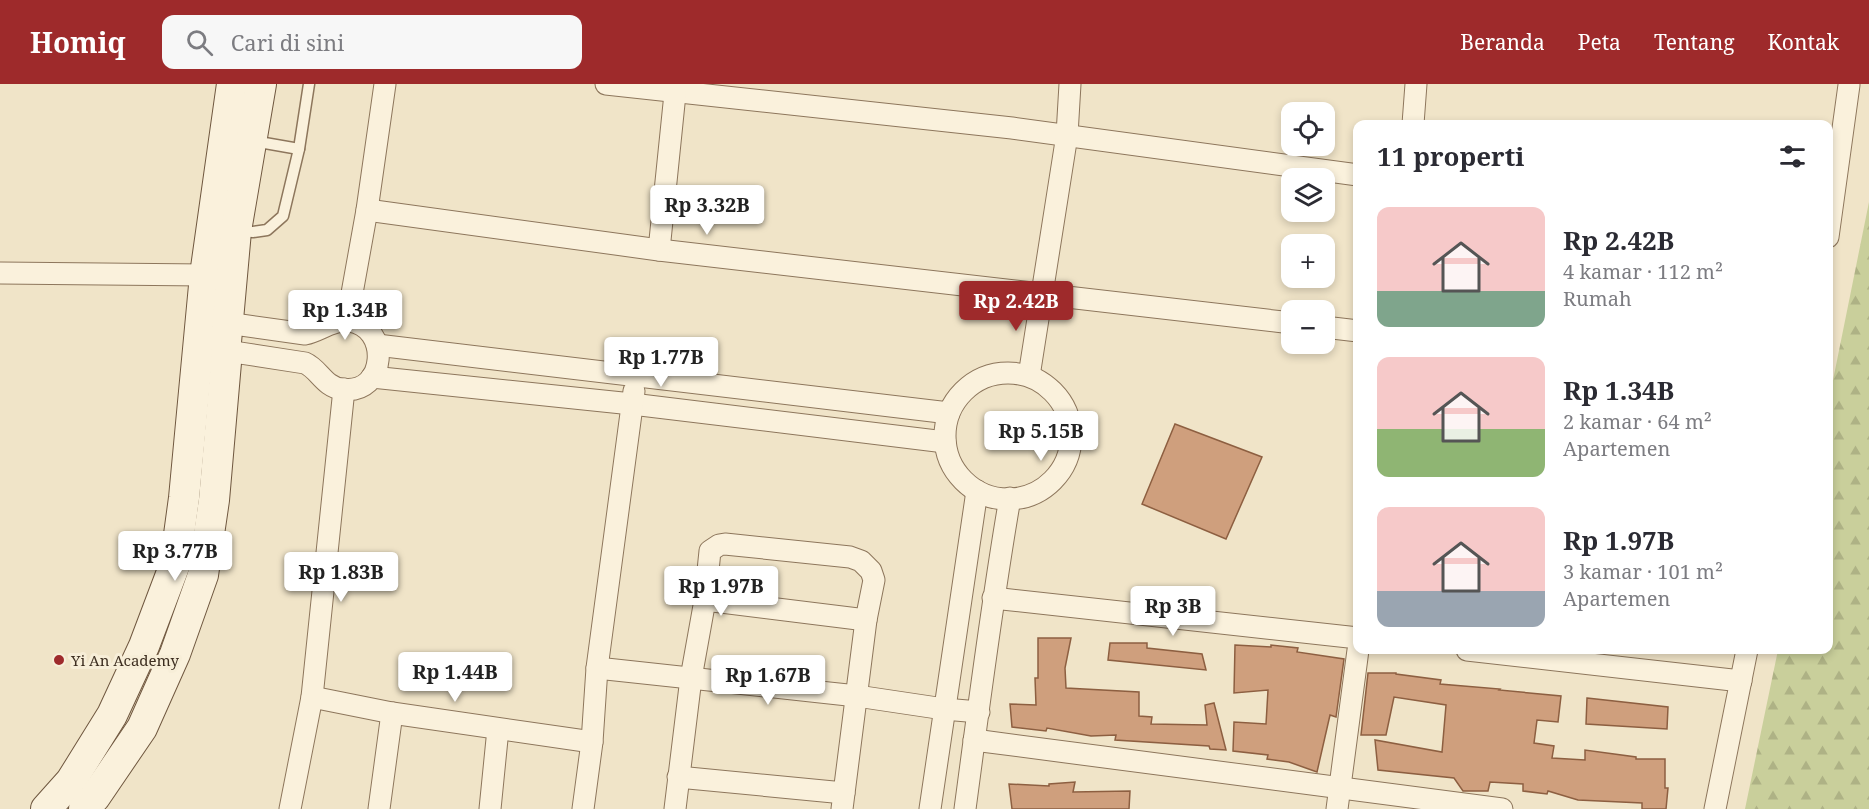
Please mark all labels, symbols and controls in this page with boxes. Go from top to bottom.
search box [162,15,582,69]
text: Homiq [30,23,126,61]
icon: search [183,26,216,59]
text: Cari di sini [231,27,344,57]
text: Beranda [1460,28,1545,56]
text: Peta [1578,28,1621,56]
text: Tentang [1654,28,1735,56]
text: Kontak [1768,28,1839,56]
map controls [1281,102,1335,354]
button: locate [1281,102,1335,156]
text: 11 properti [1377,138,1524,174]
icon: filters [1776,140,1809,173]
button: layers [1281,168,1335,222]
pin: Rp 3.32B [645,185,769,236]
text: Rp 3.32B [664,191,750,218]
text: Rp 2.42B [1563,222,1674,258]
icon: home [1425,231,1497,303]
button: + [1281,234,1335,288]
text: 4 kamar · 112 m² [1563,258,1723,285]
pin: Rp 2.42B [954,281,1078,332]
text: Rumah [1563,285,1632,312]
text: Rp 2.42B [973,287,1059,314]
pin: Rp 1.34B [283,290,407,341]
text: Rp 1.34B [302,296,388,323]
button: − [1281,300,1335,354]
pin: Rp 1.77B [599,337,723,388]
text: Rp 1.77B [618,343,704,370]
text: Rp 1.34B [1563,372,1674,408]
icon: home [1425,381,1497,453]
text: 2 kamar · 64 m² [1563,408,1712,435]
pin: Rp 5.15B [979,411,1103,462]
text: Rp 5.15B [998,417,1084,444]
text: Apartemen [1563,435,1670,462]
text: Rp 1.97B [1563,522,1674,558]
pin: Rp 3.77B [113,531,237,582]
icon: home [1425,531,1497,603]
text: Rp 3.77B [132,537,218,564]
pin: Rp 1.83B [279,552,403,603]
text: Rp 1.83B [298,558,384,585]
text: 3 kamar · 101 m² [1563,558,1723,585]
pin: Rp 1.97B [659,566,783,617]
text: Rp 1.97B [678,572,764,599]
text: Apartemen [1563,585,1670,612]
pin: Rp 3B [1131,586,1215,637]
text: Rp 3B [1144,592,1202,619]
place label: Yi An Academy [70,650,179,670]
pin: Rp 1.44B [393,652,517,703]
marker: Yi An Academy [52,653,66,667]
pin: Rp 1.67B [706,655,830,706]
text: Rp 1.44B [412,658,498,685]
text: Rp 1.67B [725,661,811,688]

